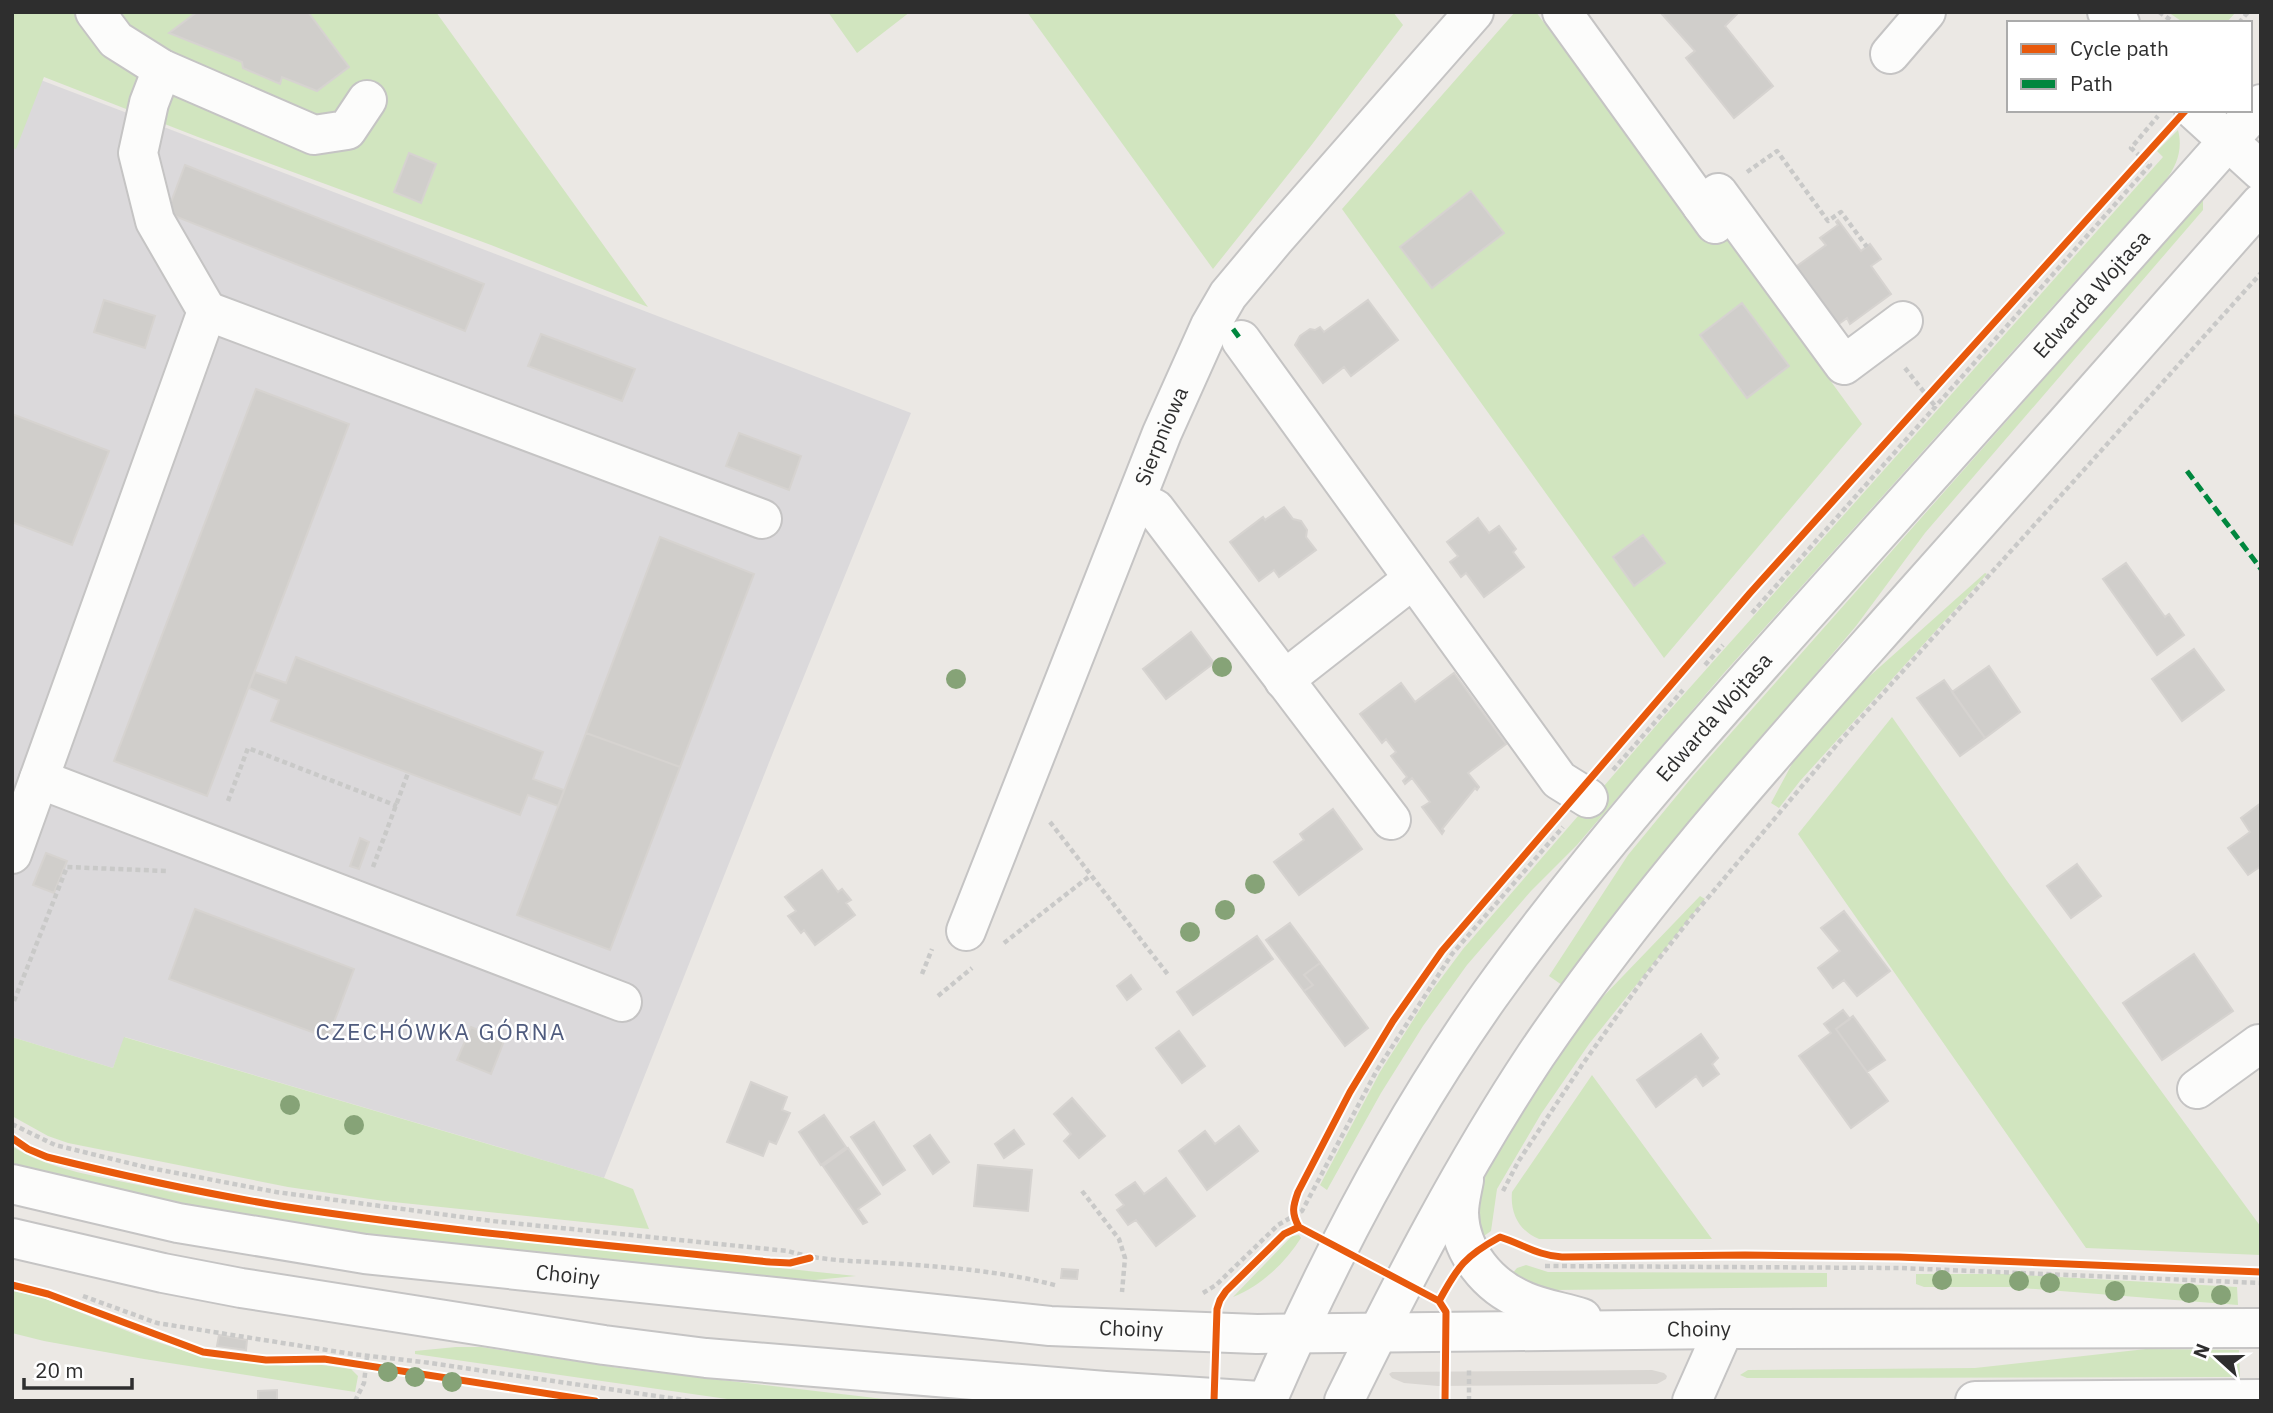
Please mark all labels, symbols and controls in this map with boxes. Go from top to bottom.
legend [2007,21,2252,112]
text: Cycle path [2070,34,2169,62]
text: Path [2070,69,2113,97]
street label: Edwarda Wojtasa [2026,224,2156,364]
street label: Sierpniowa [1128,382,1194,490]
street label: Edwarda Wojtasa [1649,646,1778,787]
district label: CZECHÓWKA GÓRNA [315,1016,567,1046]
street label: Choiny [535,1257,602,1292]
street label: Choiny [1098,1313,1164,1343]
street label: Choiny [1667,1314,1732,1343]
north arrow [2182,1322,2252,1392]
text: N [2187,1340,2215,1362]
scale bar [24,1346,133,1390]
text: 20 m [35,1356,84,1384]

